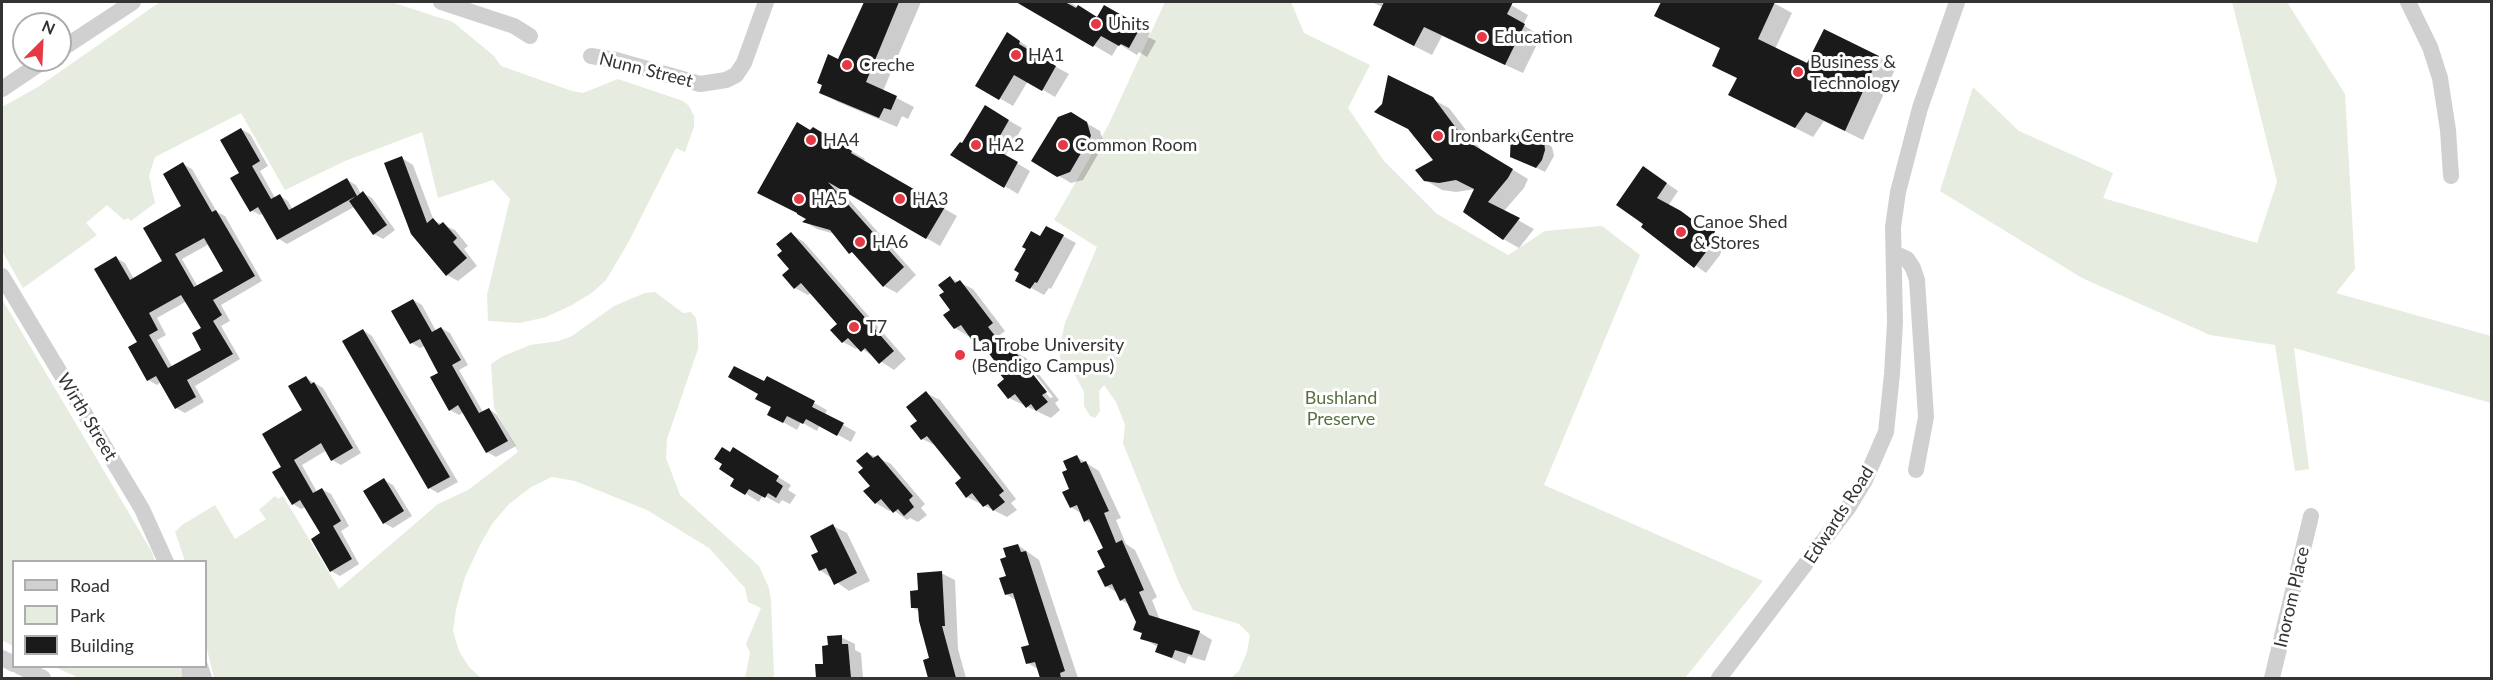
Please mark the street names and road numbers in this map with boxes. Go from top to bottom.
street label: Nunn Street [597,48,695,92]
street label: Wirth Street [53,369,121,465]
street label: Edwards Road [1800,462,1878,568]
street label: Inorom Place [2270,544,2314,650]

